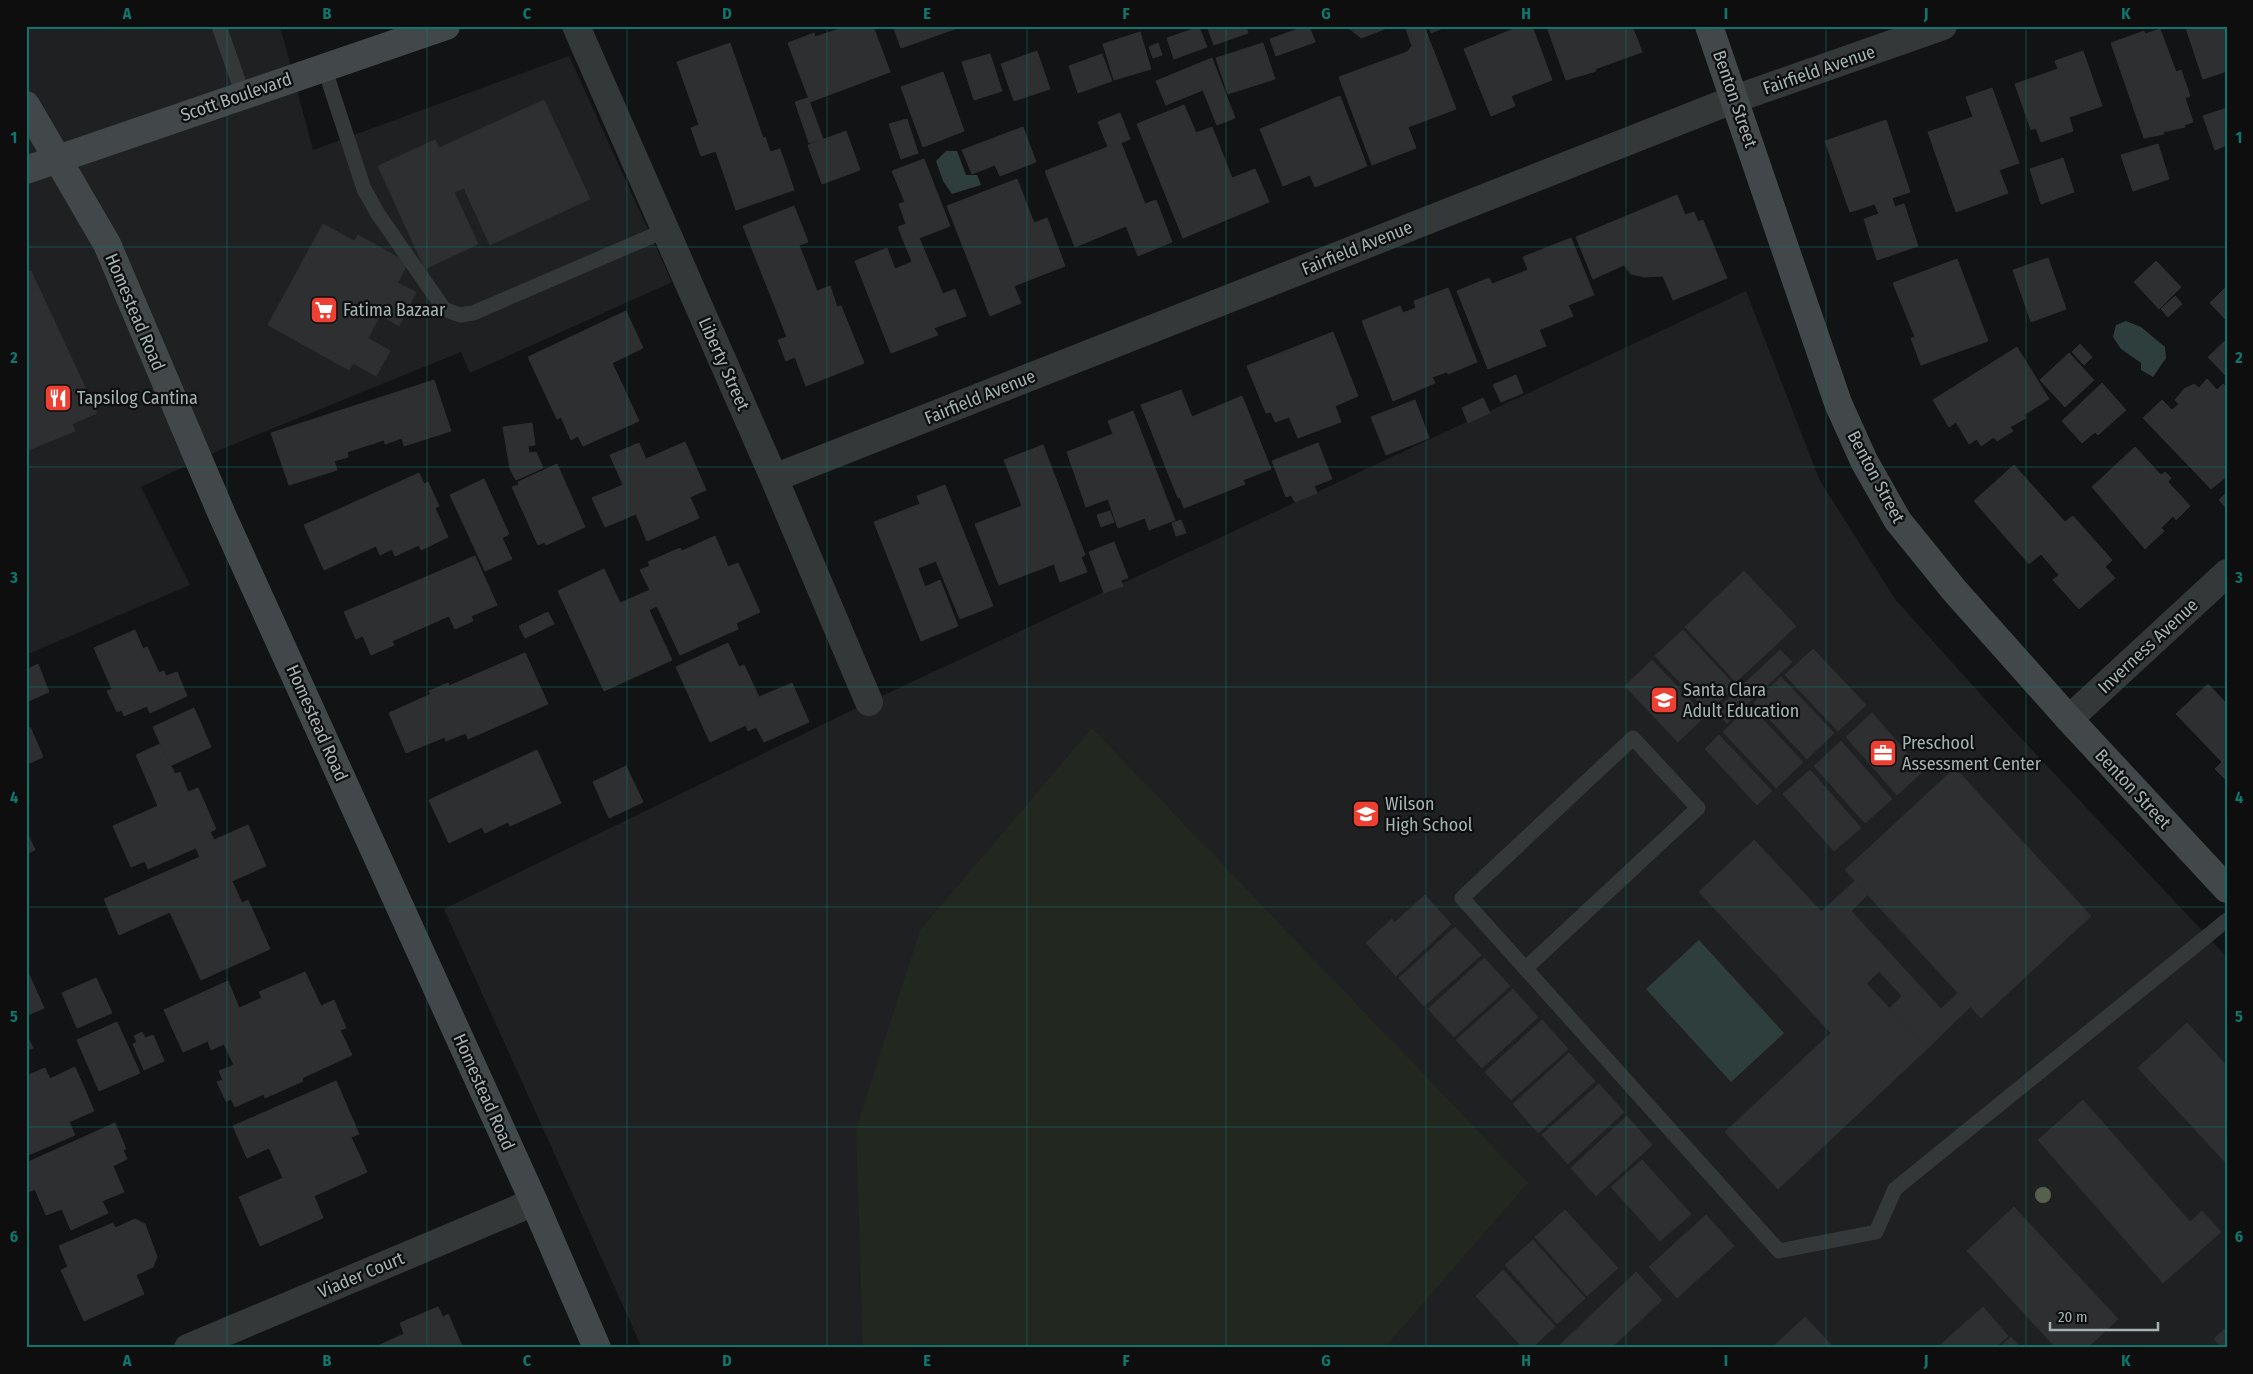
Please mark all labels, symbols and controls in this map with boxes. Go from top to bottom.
text: A [122,4,132,23]
text: B [323,4,332,23]
text: C [523,4,532,23]
text: D [722,4,732,23]
text: E [923,4,931,23]
text: F [1122,4,1130,23]
text: G [1321,4,1331,23]
text: H [1521,4,1531,23]
text: I [1724,4,1728,23]
text: J [1923,4,1928,23]
text: K [2121,4,2131,23]
street label: Fairfield Avenue [1760,40,1878,100]
street label: Benton Street [1708,48,1762,151]
street label: Scott Boulevard [178,68,294,126]
text: 1 [11,128,17,147]
text: 1 [2236,128,2242,147]
street label: Fairfield Avenue [1298,216,1416,280]
street label: Homestead Road [100,250,170,374]
supermarket icon: Fatima Bazaar [309,295,339,325]
place label: Fatima Bazaar [343,299,446,321]
street label: Liberty Street [694,314,754,414]
text: 2 [9,348,18,367]
text: 2 [2234,348,2243,367]
street label: Fairfield Avenue [921,365,1039,429]
restaurant icon: Tapsilog Cantina [43,383,73,413]
place label: Tapsilog Cantina [77,387,198,409]
street label: Benton Street [1843,427,1910,527]
text: 3 [9,568,18,587]
text: 3 [2234,568,2243,587]
street label: Inverness Avenue [2093,594,2203,698]
street label: Homestead Road [281,661,353,785]
place label: Santa Clara Adult Education [1683,679,1799,722]
school or university icon: Santa Clara Adult Education [1649,685,1679,715]
place label: Preschool Assessment Center [1902,732,2042,775]
office icon: Preschool Assessment Center [1868,738,1898,768]
street label: Benton Street [2090,744,2176,834]
text: 4 [10,788,18,807]
text: 4 [2235,788,2243,807]
place label: Wilson High School [1385,793,1473,836]
school or university icon: Wilson High School [1351,799,1381,829]
text: 5 [10,1007,18,1026]
text: 5 [2235,1007,2243,1026]
street label: Homestead Road [448,1030,520,1154]
text: 6 [10,1227,18,1246]
text: 6 [2235,1227,2243,1246]
street label: Viader Court [315,1247,407,1303]
scale bar [2050,1299,2158,1331]
text: 20 m [2058,1308,2088,1326]
text: A [122,1351,132,1370]
text: B [323,1351,332,1370]
text: C [523,1351,532,1370]
text: D [722,1351,732,1370]
text: E [923,1351,931,1370]
text: F [1122,1351,1130,1370]
text: G [1321,1351,1331,1370]
text: H [1521,1351,1531,1370]
text: I [1724,1351,1728,1370]
text: J [1923,1351,1928,1370]
text: K [2121,1351,2131,1370]

